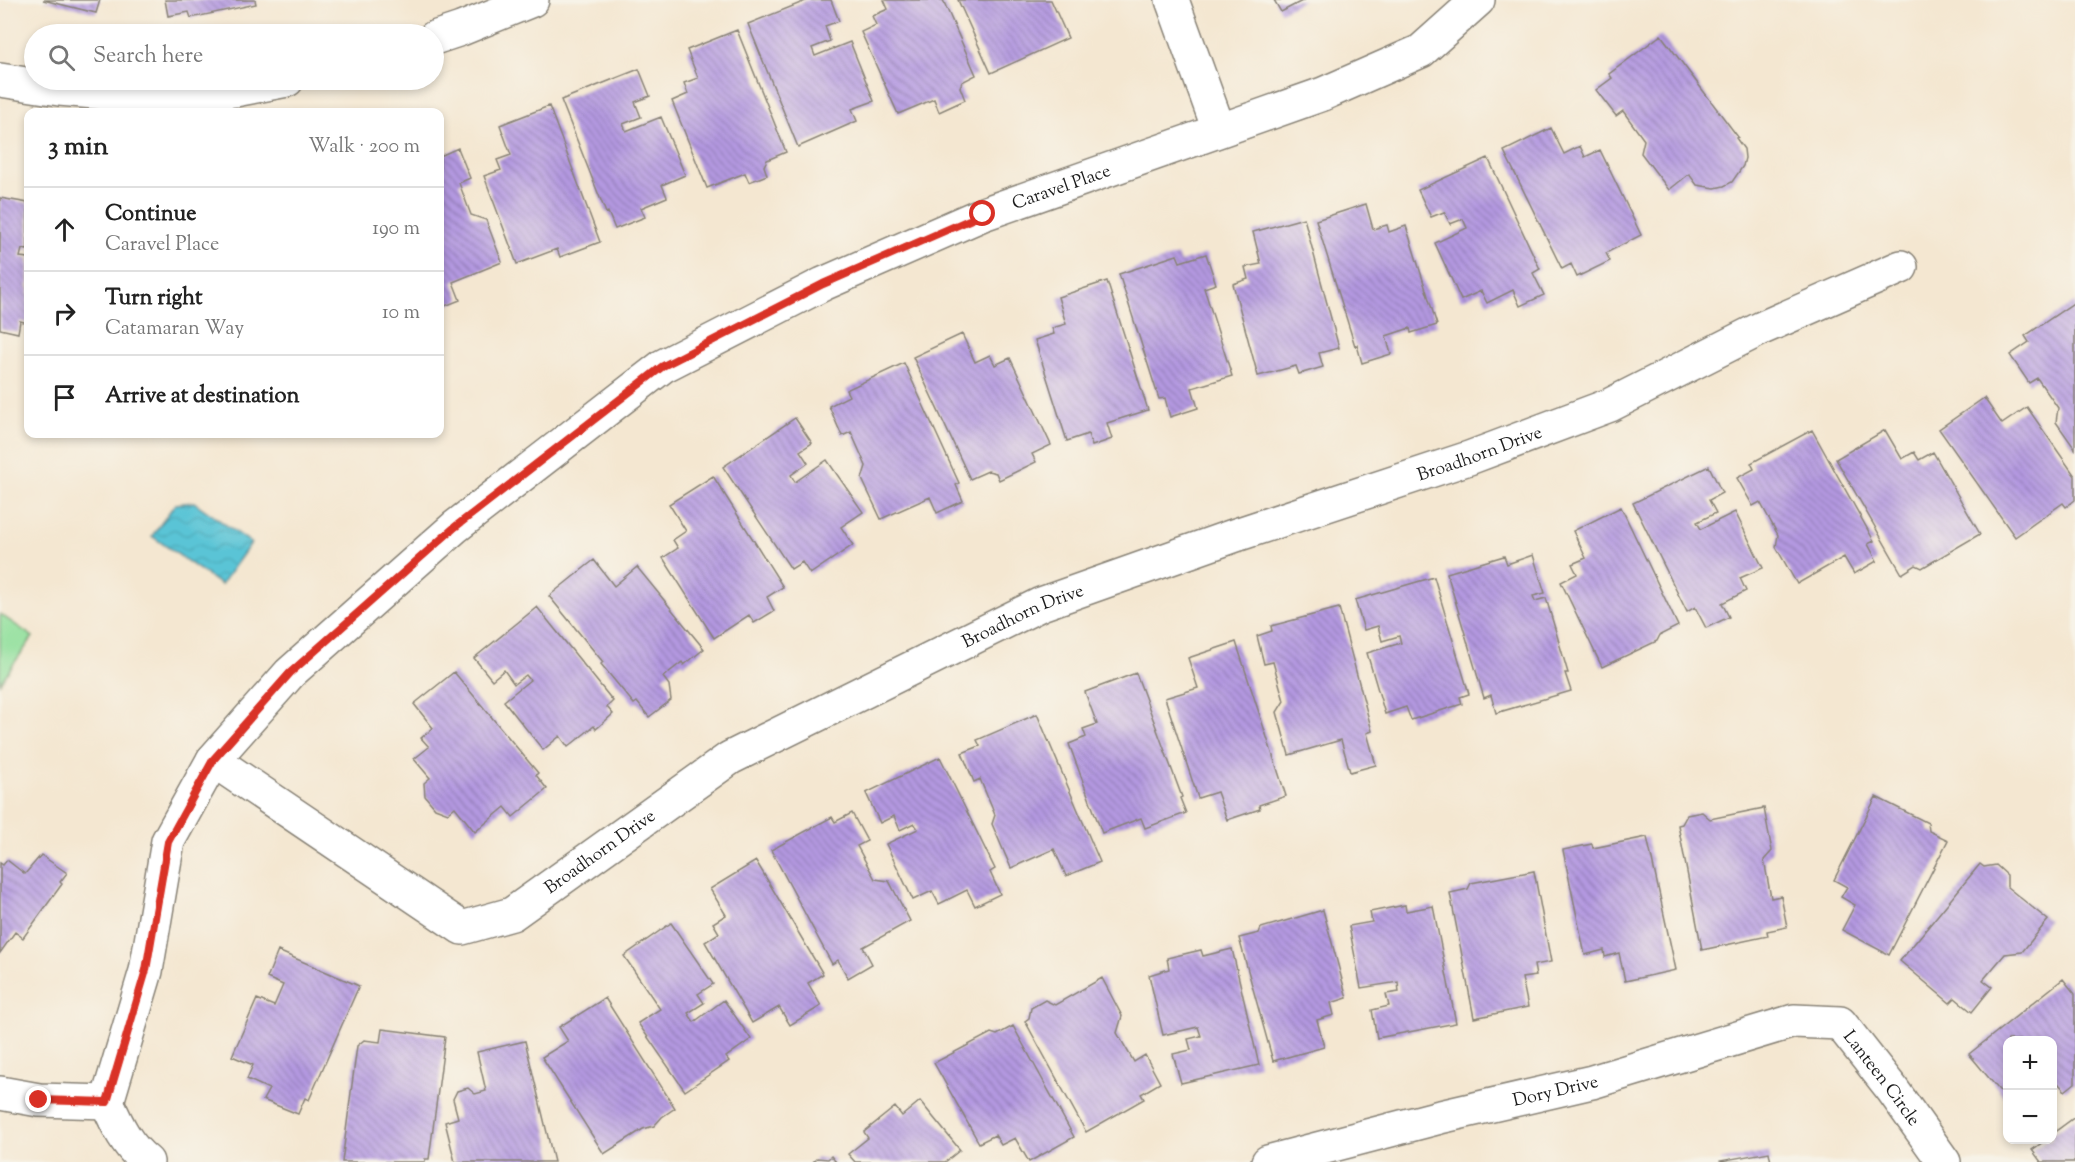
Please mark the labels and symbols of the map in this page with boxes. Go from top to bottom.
street label: Caravel Place [1009,159,1115,218]
route start [969,200,995,226]
street label: Broadhorn Drive [1414,421,1546,489]
street label: Broadhorn Drive [958,579,1088,656]
street label: Broadhorn Drive [540,804,662,902]
street label: Lanteen Circle [1836,1026,1926,1132]
street label: Dory Drive [1510,1070,1602,1115]
route end [25,1086,51,1112]

